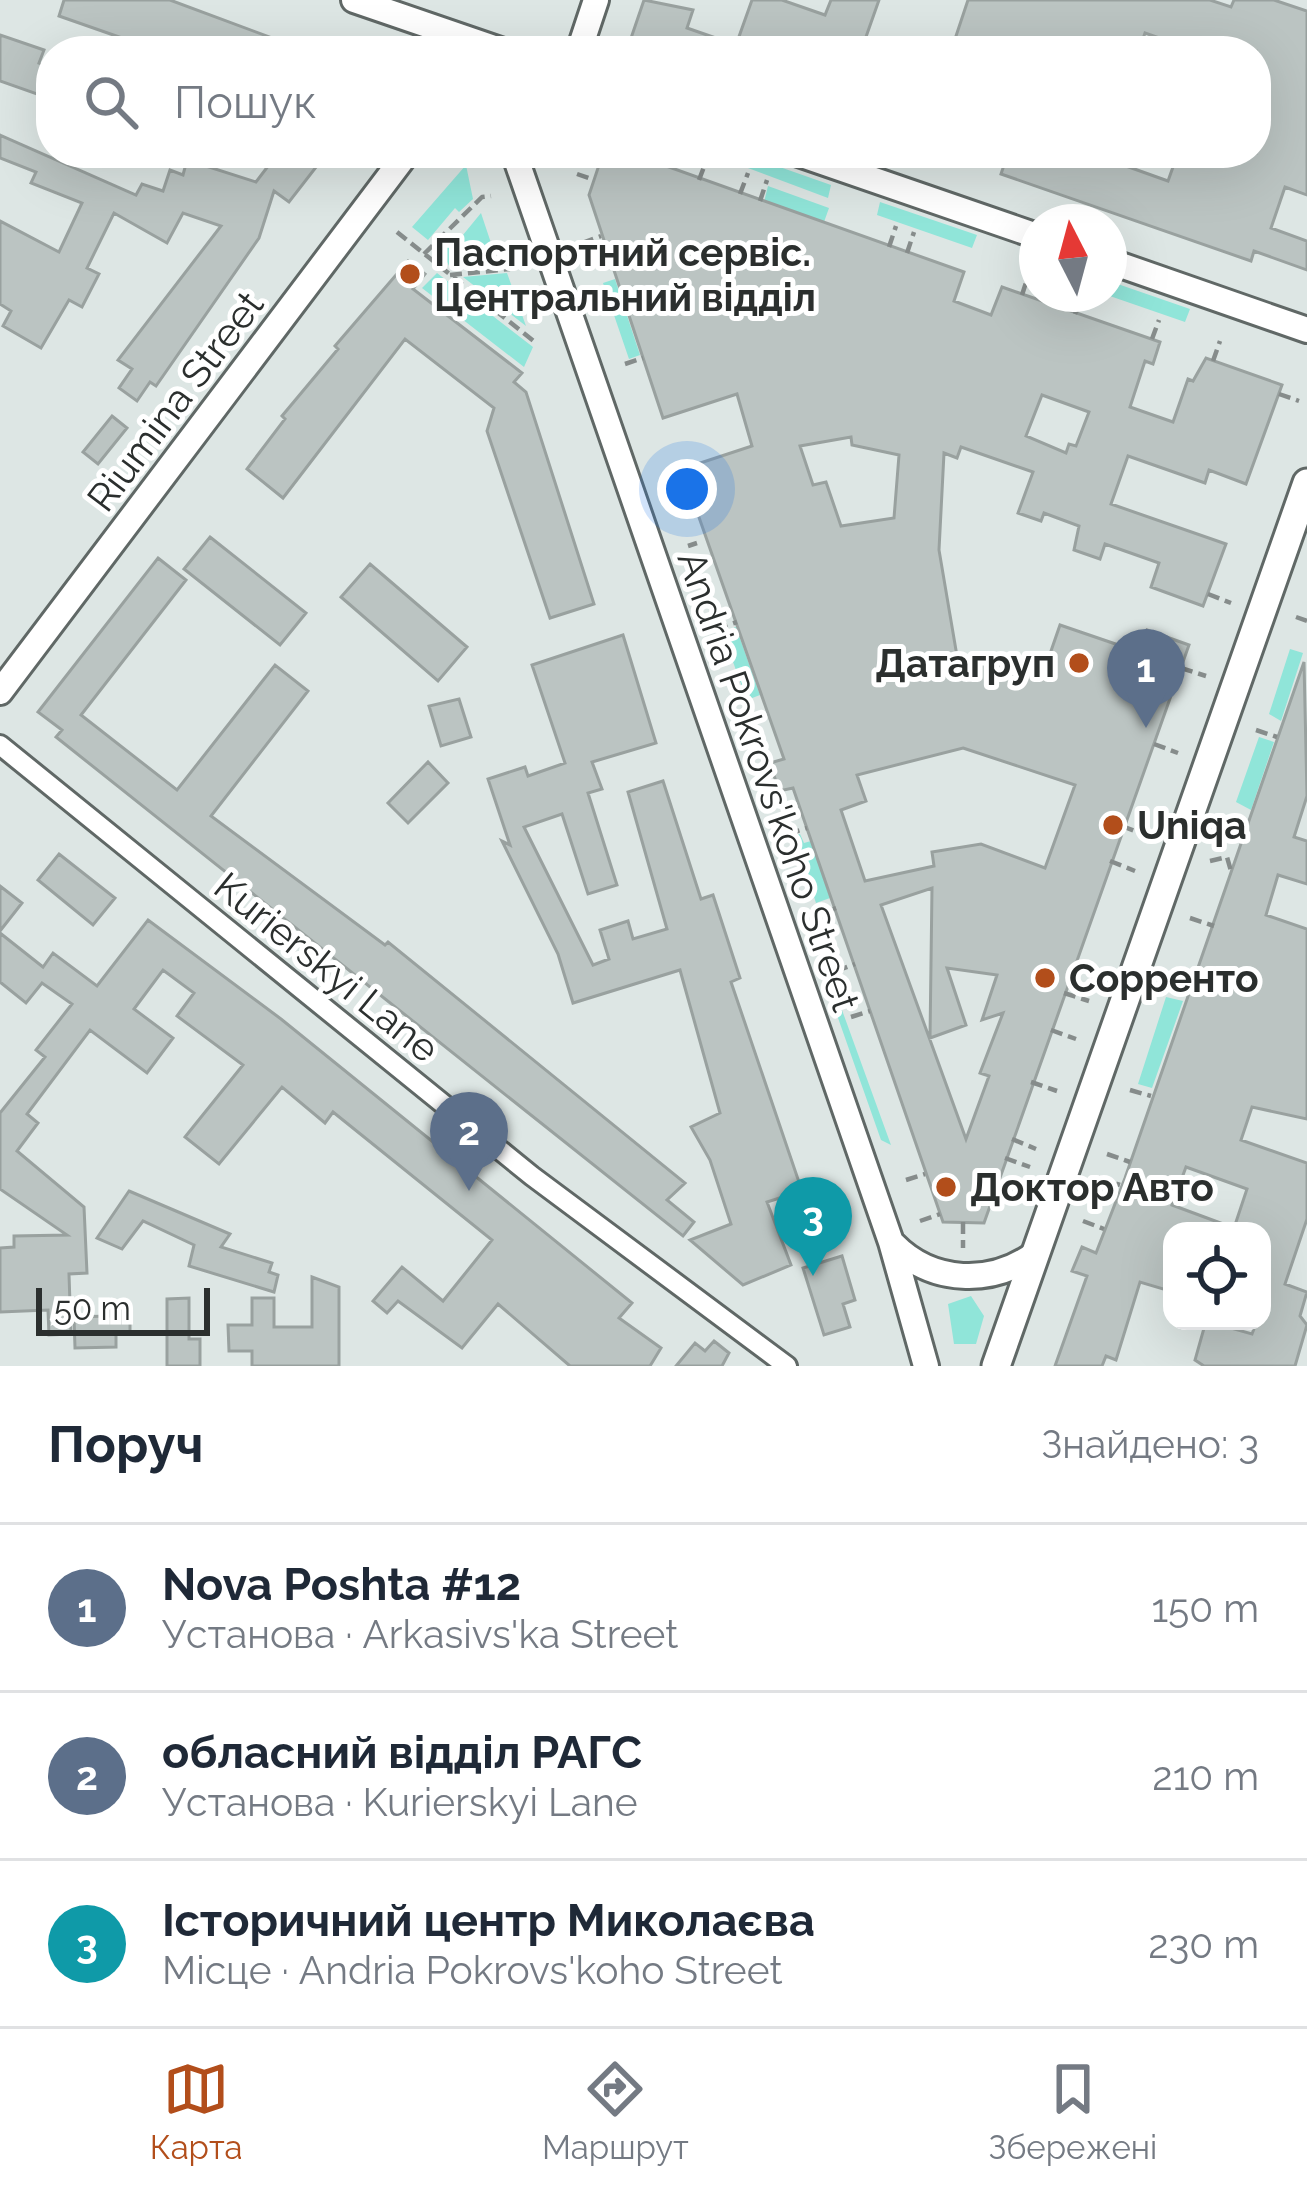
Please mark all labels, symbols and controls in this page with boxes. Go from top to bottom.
search box [36,36,1271,168]
icon: search [78,69,144,135]
text: Пошук [174,76,317,129]
north arrow [1019,204,1127,312]
place label: Паспортний сервіс. Центральний відділ [434,229,816,320]
marker: Паспортний сервіс. Центральний відділ [397,261,423,287]
street label: Riumina Street [77,282,273,520]
your location [657,459,717,519]
street label: Andria Pokrovs'koho Street [669,545,869,1017]
pin: 1 [1107,629,1185,728]
place label: Датагруп [875,640,1055,686]
marker: Датагруп [1066,650,1092,676]
place label: Uniqa [1137,802,1247,848]
marker: Uniqa [1100,812,1126,838]
street label: Kurierskyi Lane [206,863,448,1071]
place label: Сорренто [1069,955,1259,1001]
marker: Сорренто [1032,965,1058,991]
pin: 2 [430,1092,508,1191]
place label: Доктор Авто [970,1164,1214,1210]
marker: Доктор Авто [933,1174,959,1200]
pin: 3 [774,1177,852,1276]
map controls [1163,1222,1271,1330]
button: locate [1163,1222,1271,1330]
scale bar [36,1282,210,1335]
text: 50 m [54,1289,131,1328]
text: Поруч [48,1414,203,1474]
text: Знайдено: 3 [1041,1421,1259,1467]
text: Nova Poshta #12 [162,1558,521,1611]
text: 1 [77,1585,97,1631]
text: 150 m [1151,1585,1259,1631]
text: Установа · Arkasivs'ka Street [162,1611,678,1657]
text: обласний відділ РАГС [162,1726,642,1779]
text: 2 [76,1753,98,1799]
text: 210 m [1152,1753,1259,1799]
text: Установа · Kurierskyi Lane [162,1779,638,1825]
text: Історичний центр Миколаєва [162,1894,815,1947]
text: 3 [76,1921,98,1967]
text: 230 m [1148,1921,1259,1967]
text: Місце · Andria Pokrovs'koho Street [162,1947,782,1993]
tab: Карта [150,2056,243,2167]
tab: Маршрут [542,2056,689,2167]
tab: Збережені [988,2056,1157,2167]

